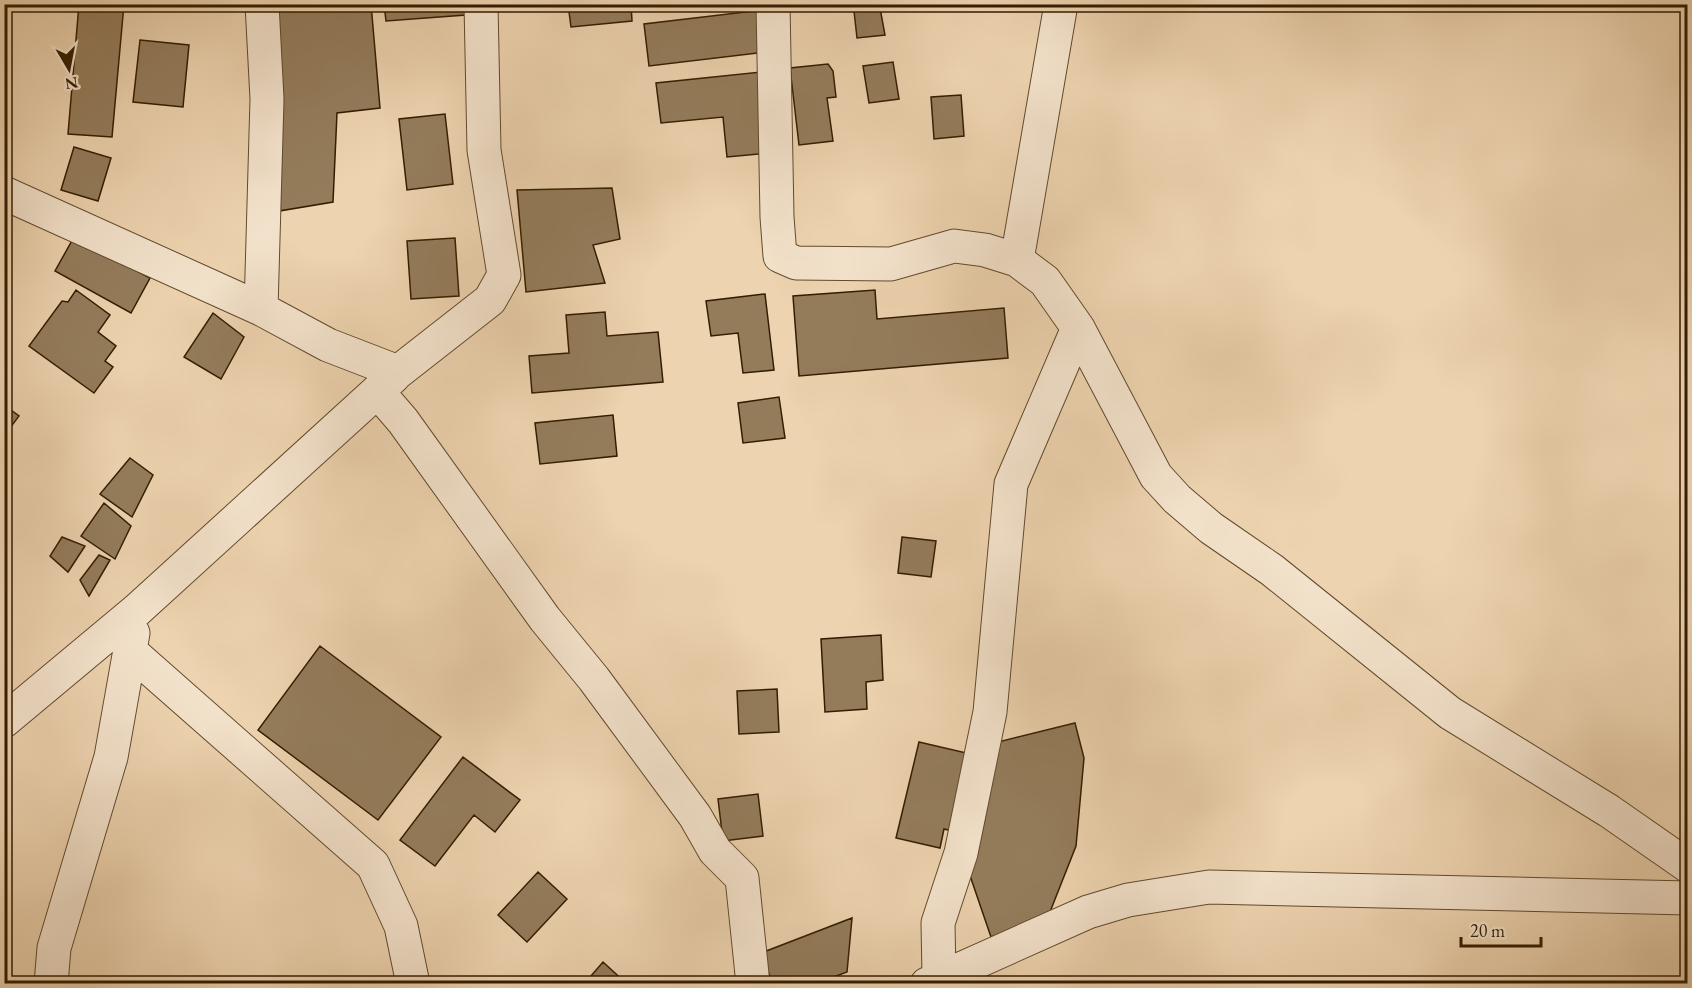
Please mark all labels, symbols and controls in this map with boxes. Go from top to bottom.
north arrow [39,39,99,99]
text: N [63,72,80,95]
scale bar [1461,910,1540,948]
text: 20 m [1470,919,1505,942]

